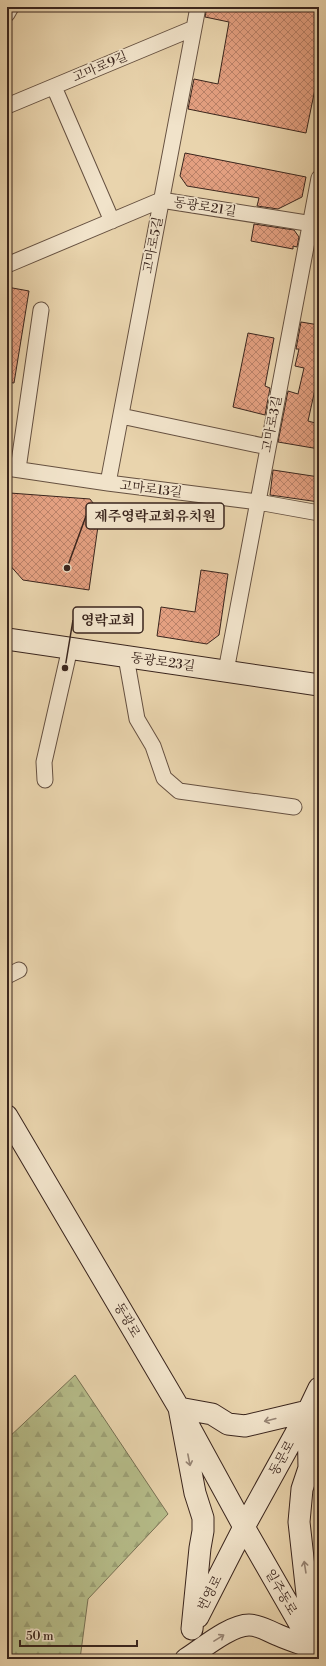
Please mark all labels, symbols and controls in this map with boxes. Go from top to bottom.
street label: 고마로9길 [70,48,130,86]
street label: 동광로21길 [172,194,238,220]
street label: 고마로5길 [140,215,166,275]
street label: 고마로3길 [259,394,285,454]
street label: 고마로13길 [119,477,183,501]
callout: 제주영락교회유치원 [86,503,224,529]
text: 제주영락교회유치원 [94,508,216,526]
callout: 영락교회 [73,607,143,633]
text: 영락교회 [81,612,135,630]
street label: 동광로23길 [130,650,196,674]
street label: 동광로 [111,1300,144,1341]
one-way arrow [264,1417,277,1424]
street label: 동문로 [266,1437,298,1478]
one-way arrow [185,1454,193,1467]
one-way arrow [301,1561,309,1574]
street label: 일주동로 [262,1566,301,1618]
street label: 번영로 [194,1572,226,1613]
scale bar [20,1622,137,1648]
text: 50 m [26,1629,54,1644]
one-way arrow [213,1633,225,1641]

